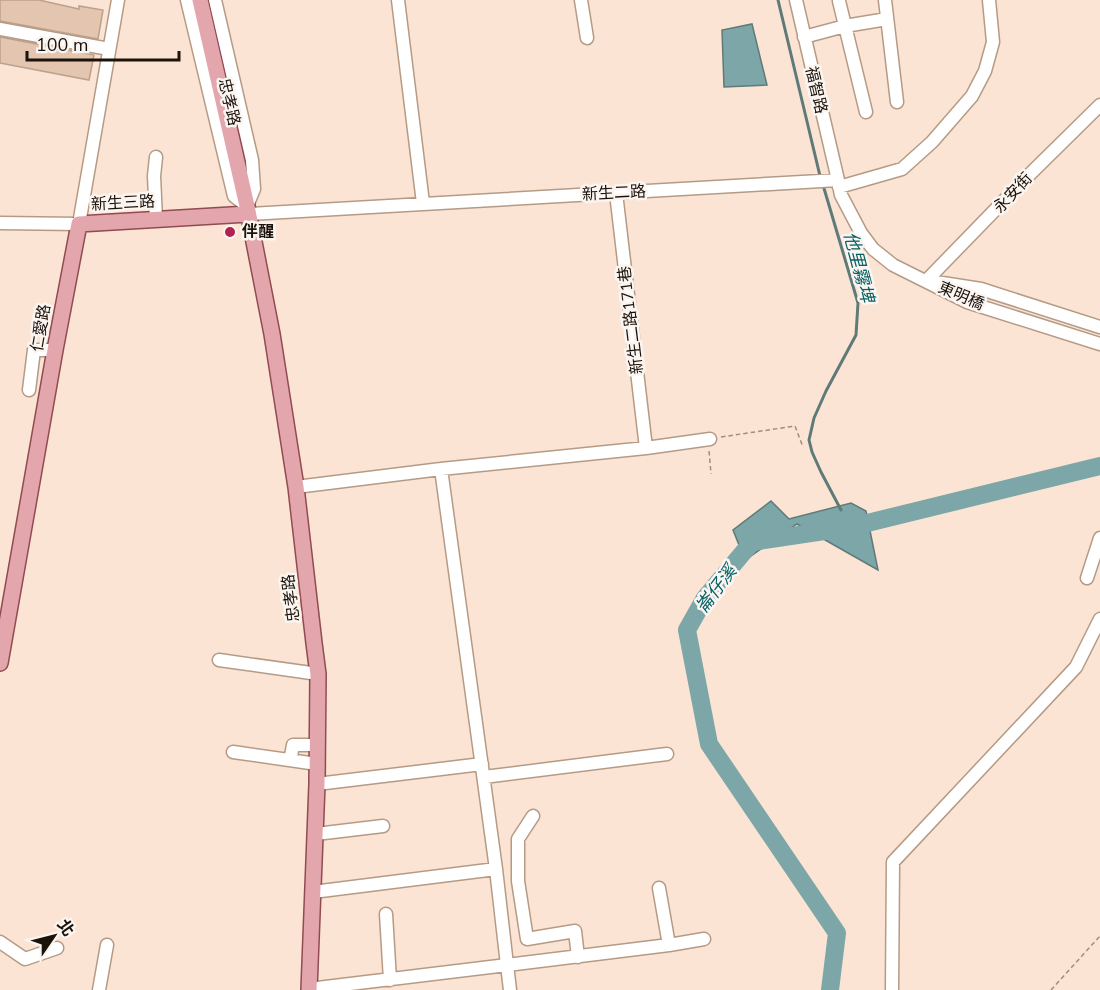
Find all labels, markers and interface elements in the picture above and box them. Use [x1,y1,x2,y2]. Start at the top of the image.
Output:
scale bar [27,24,178,62]
text: 100 m [36,33,88,57]
street label: 福智路 [800,64,832,116]
street label: 忠孝路 [213,76,245,128]
street label: 永安街 [989,168,1037,218]
street label: 新生二路 [581,180,647,206]
street label: 新生三路 [90,190,156,216]
place label: 伴醒 [241,221,274,243]
marker: 伴醒 [223,225,237,239]
water label: 他里霧埤 [838,229,880,307]
street label: 新生二路171巷 [613,265,649,375]
street label: 東明橋 [935,276,987,316]
street label: 仁愛路 [26,302,56,354]
water label: 崙仔溪 [690,558,744,618]
street label: 忠孝路 [277,573,305,623]
north arrow [24,906,84,966]
text: 北 [52,915,79,941]

